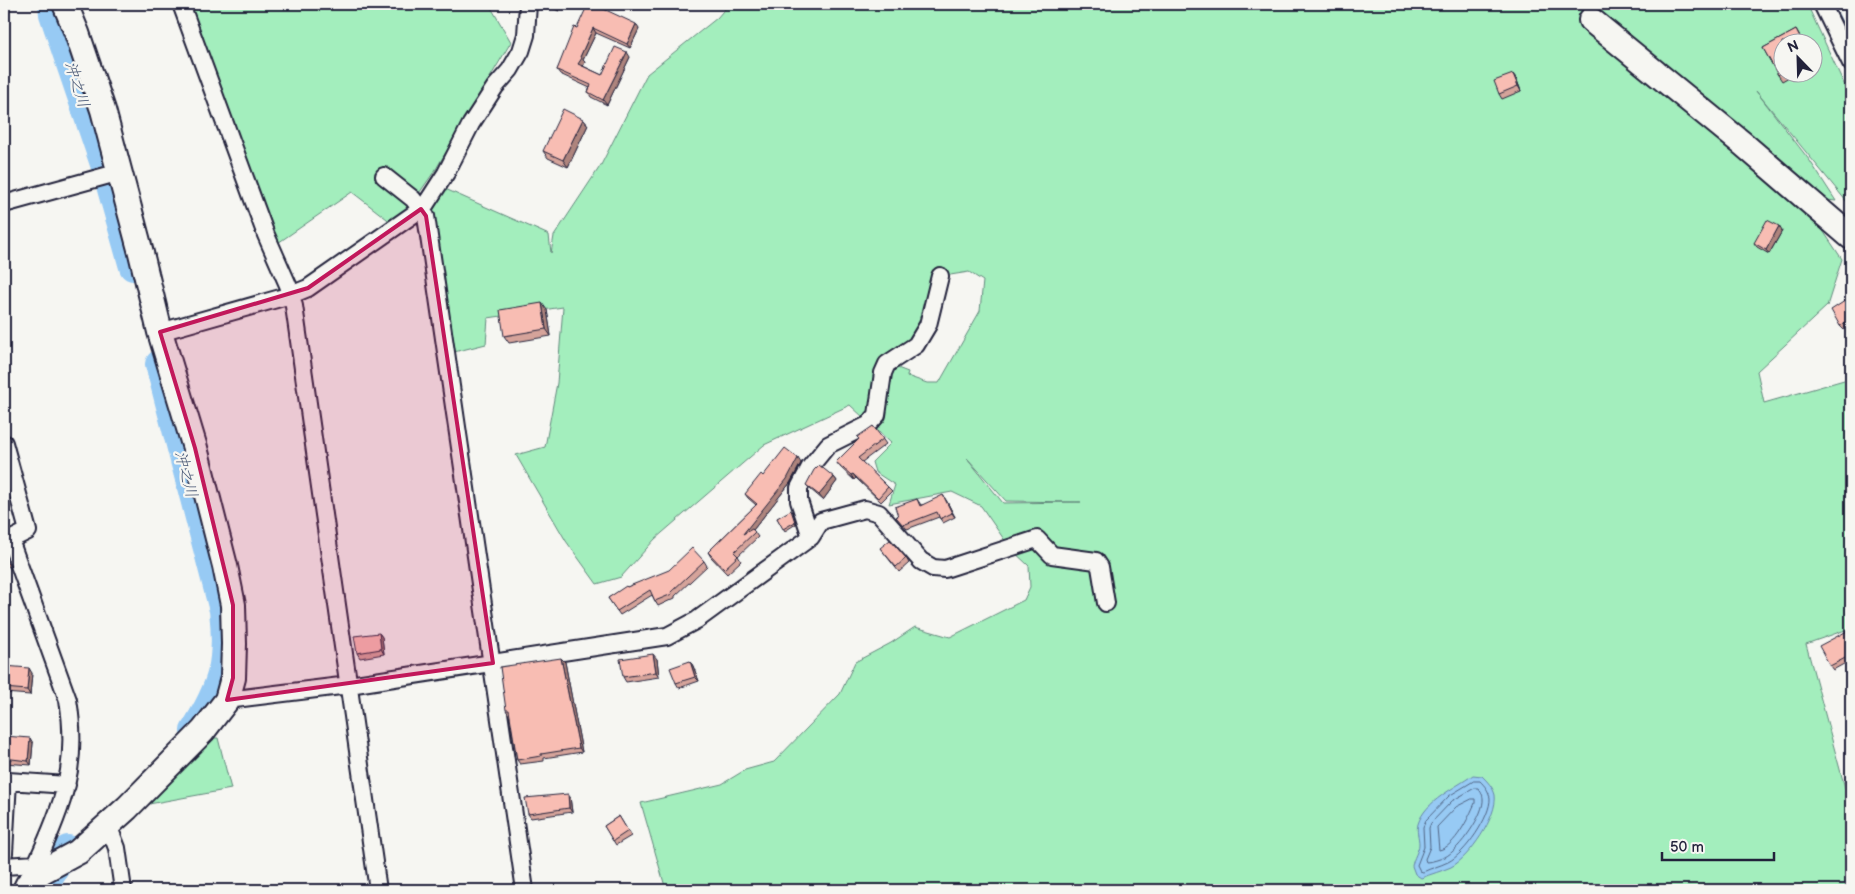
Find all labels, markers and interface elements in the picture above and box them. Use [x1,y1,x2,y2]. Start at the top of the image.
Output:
north arrow [1772,32,1822,82]
text: N [1785,37,1801,56]
water label: 沖之川 [60,59,93,110]
water label: 沖之川 [170,449,201,500]
scale bar [1662,829,1775,861]
text: 50 m [1670,838,1704,857]

